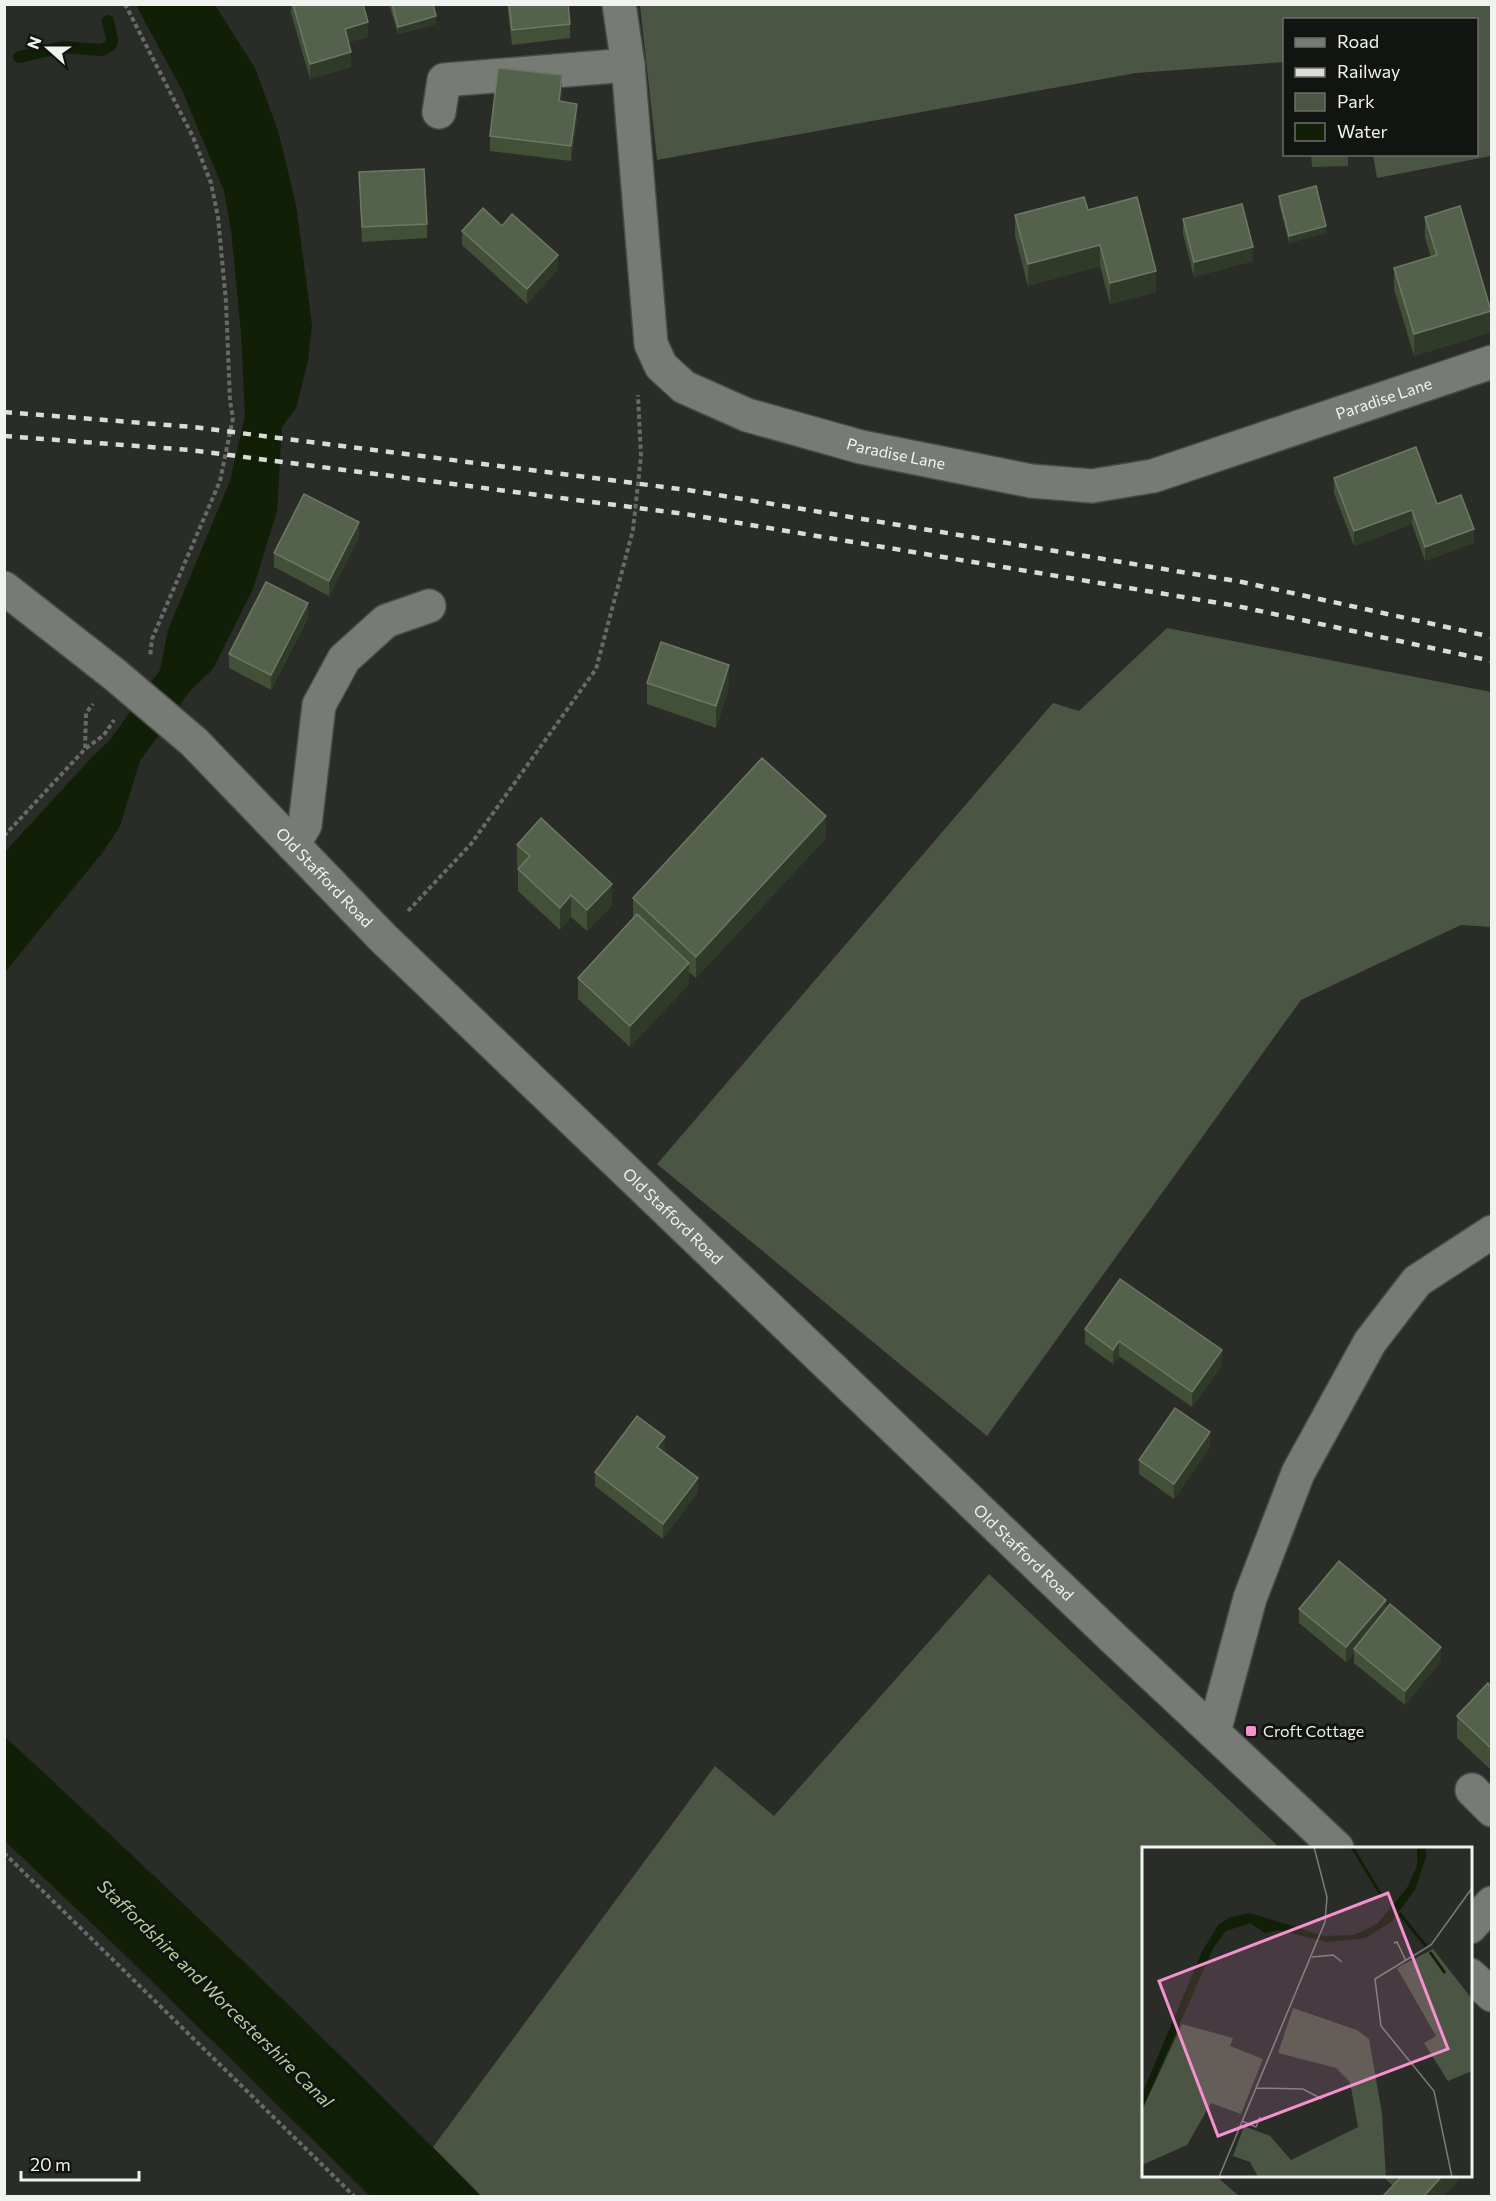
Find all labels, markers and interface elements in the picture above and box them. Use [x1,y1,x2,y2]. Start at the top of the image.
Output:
north arrow [18,18,78,78]
legend [1283,18,1478,156]
text: Road [1337,30,1379,52]
text: N [23,33,45,51]
text: Railway [1337,60,1400,82]
text: Park [1337,90,1375,112]
text: Water [1337,120,1388,142]
street label: Paradise Lane [1333,373,1434,423]
street label: Paradise Lane [845,433,947,473]
street label: Old Stafford Road [273,823,377,931]
street label: Old Stafford Road [619,1163,727,1268]
street label: Old Stafford Road [970,1500,1078,1604]
place label: Croft Cottage [1263,1721,1364,1740]
marker: Croft Cottage [1244,1724,1258,1738]
inset map [1142,1847,1472,2177]
water label: Staffordshire and Worcestershire Canal [93,1875,338,2112]
scale bar [21,2144,140,2182]
text: 20 m [30,2153,71,2175]

